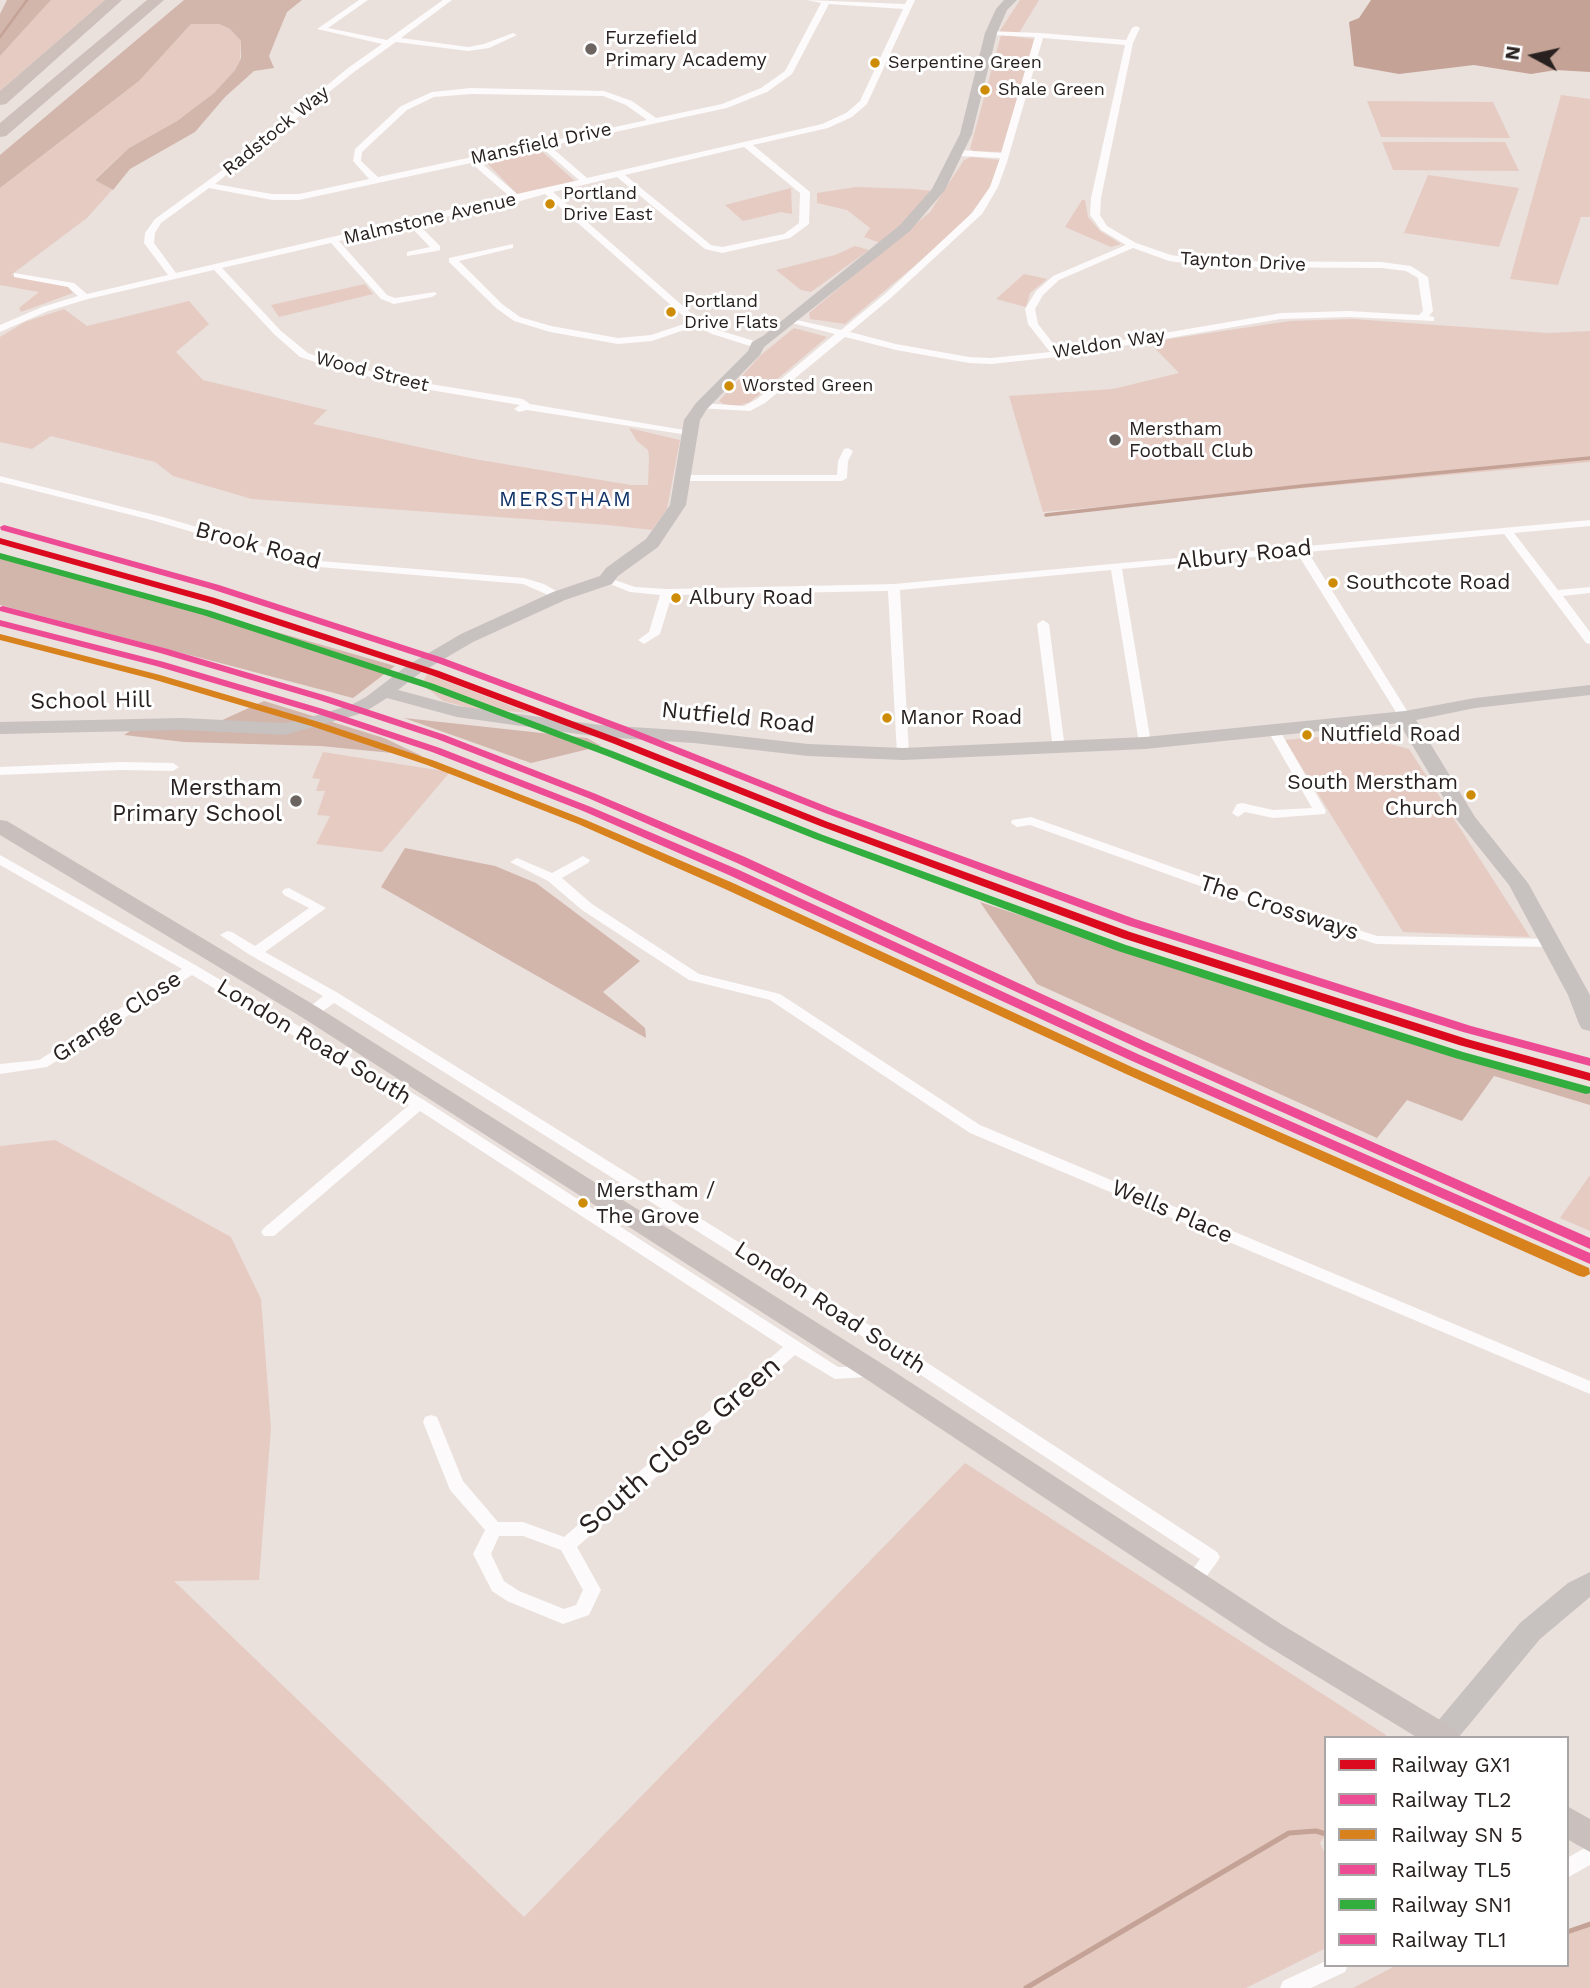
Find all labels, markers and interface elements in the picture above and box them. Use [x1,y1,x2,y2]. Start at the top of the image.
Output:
north arrow [1499,21,1569,91]
place label: Furzefield Primary Academy [605,27,767,71]
marker: Furzefield Primary Academy [583,41,599,57]
text: N [1500,44,1525,62]
place label: Serpentine Green [888,52,1042,74]
marker: Serpentine Green [868,56,882,70]
place label: Shale Green [998,79,1105,101]
street label: Radstock Way [218,81,334,181]
marker: Shale Green [978,83,992,97]
street label: Mansfield Drive [468,118,614,170]
place label: Portland Drive East [563,183,653,226]
street label: Malmstone Avenue [341,188,519,250]
marker: Portland Drive East [543,197,557,211]
street label: Taynton Drive [1179,247,1307,277]
place label: Portland Drive Flats [684,291,778,334]
marker: Portland Drive Flats [664,305,678,319]
street label: Weldon Way [1051,324,1167,364]
street label: Wood Street [313,347,431,397]
place label: Worsted Green [742,375,873,397]
marker: Worsted Green [722,379,736,393]
place label: Merstham Football Club [1129,418,1253,462]
marker: Merstham Football Club [1107,432,1123,448]
district label: MERSTHAM [500,487,632,513]
street label: Brook Road [192,516,324,576]
street label: Albury Road [1175,534,1313,576]
place label: Southcote Road [1346,570,1510,596]
marker: Southcote Road [1326,576,1340,590]
place label: Albury Road [689,585,813,611]
marker: Albury Road [669,591,683,605]
street label: School Hill [30,686,152,716]
street label: Nutfield Road [660,696,816,740]
place label: Manor Road [900,705,1022,731]
marker: Manor Road [880,711,894,725]
place label: Nutfield Road [1320,722,1461,748]
marker: Nutfield Road [1300,728,1314,742]
place label: South Merstham Church [1287,770,1458,820]
place label: Merstham Primary School [112,774,282,828]
marker: South Merstham Church [1464,788,1478,802]
marker: Merstham Primary School [288,793,304,809]
street label: The Crossways [1196,869,1362,947]
street label: Grange Close [47,965,187,1069]
street label: London Road South [212,973,416,1111]
street label: Wells Place [1107,1174,1237,1250]
place label: Merstham / The Grove [596,1178,715,1228]
marker: Merstham / The Grove [576,1196,590,1210]
street label: London Road South [729,1236,931,1380]
street label: South Close Green [572,1349,788,1543]
legend [1324,1736,1569,1967]
text: Railway GX1 [1391,1752,1511,1777]
text: Railway TL2 [1391,1787,1512,1812]
text: Railway SN 5 [1391,1822,1523,1847]
text: Railway TL5 [1391,1857,1511,1882]
text: Railway SN1 [1391,1892,1512,1917]
text: Railway TL1 [1391,1927,1506,1952]

